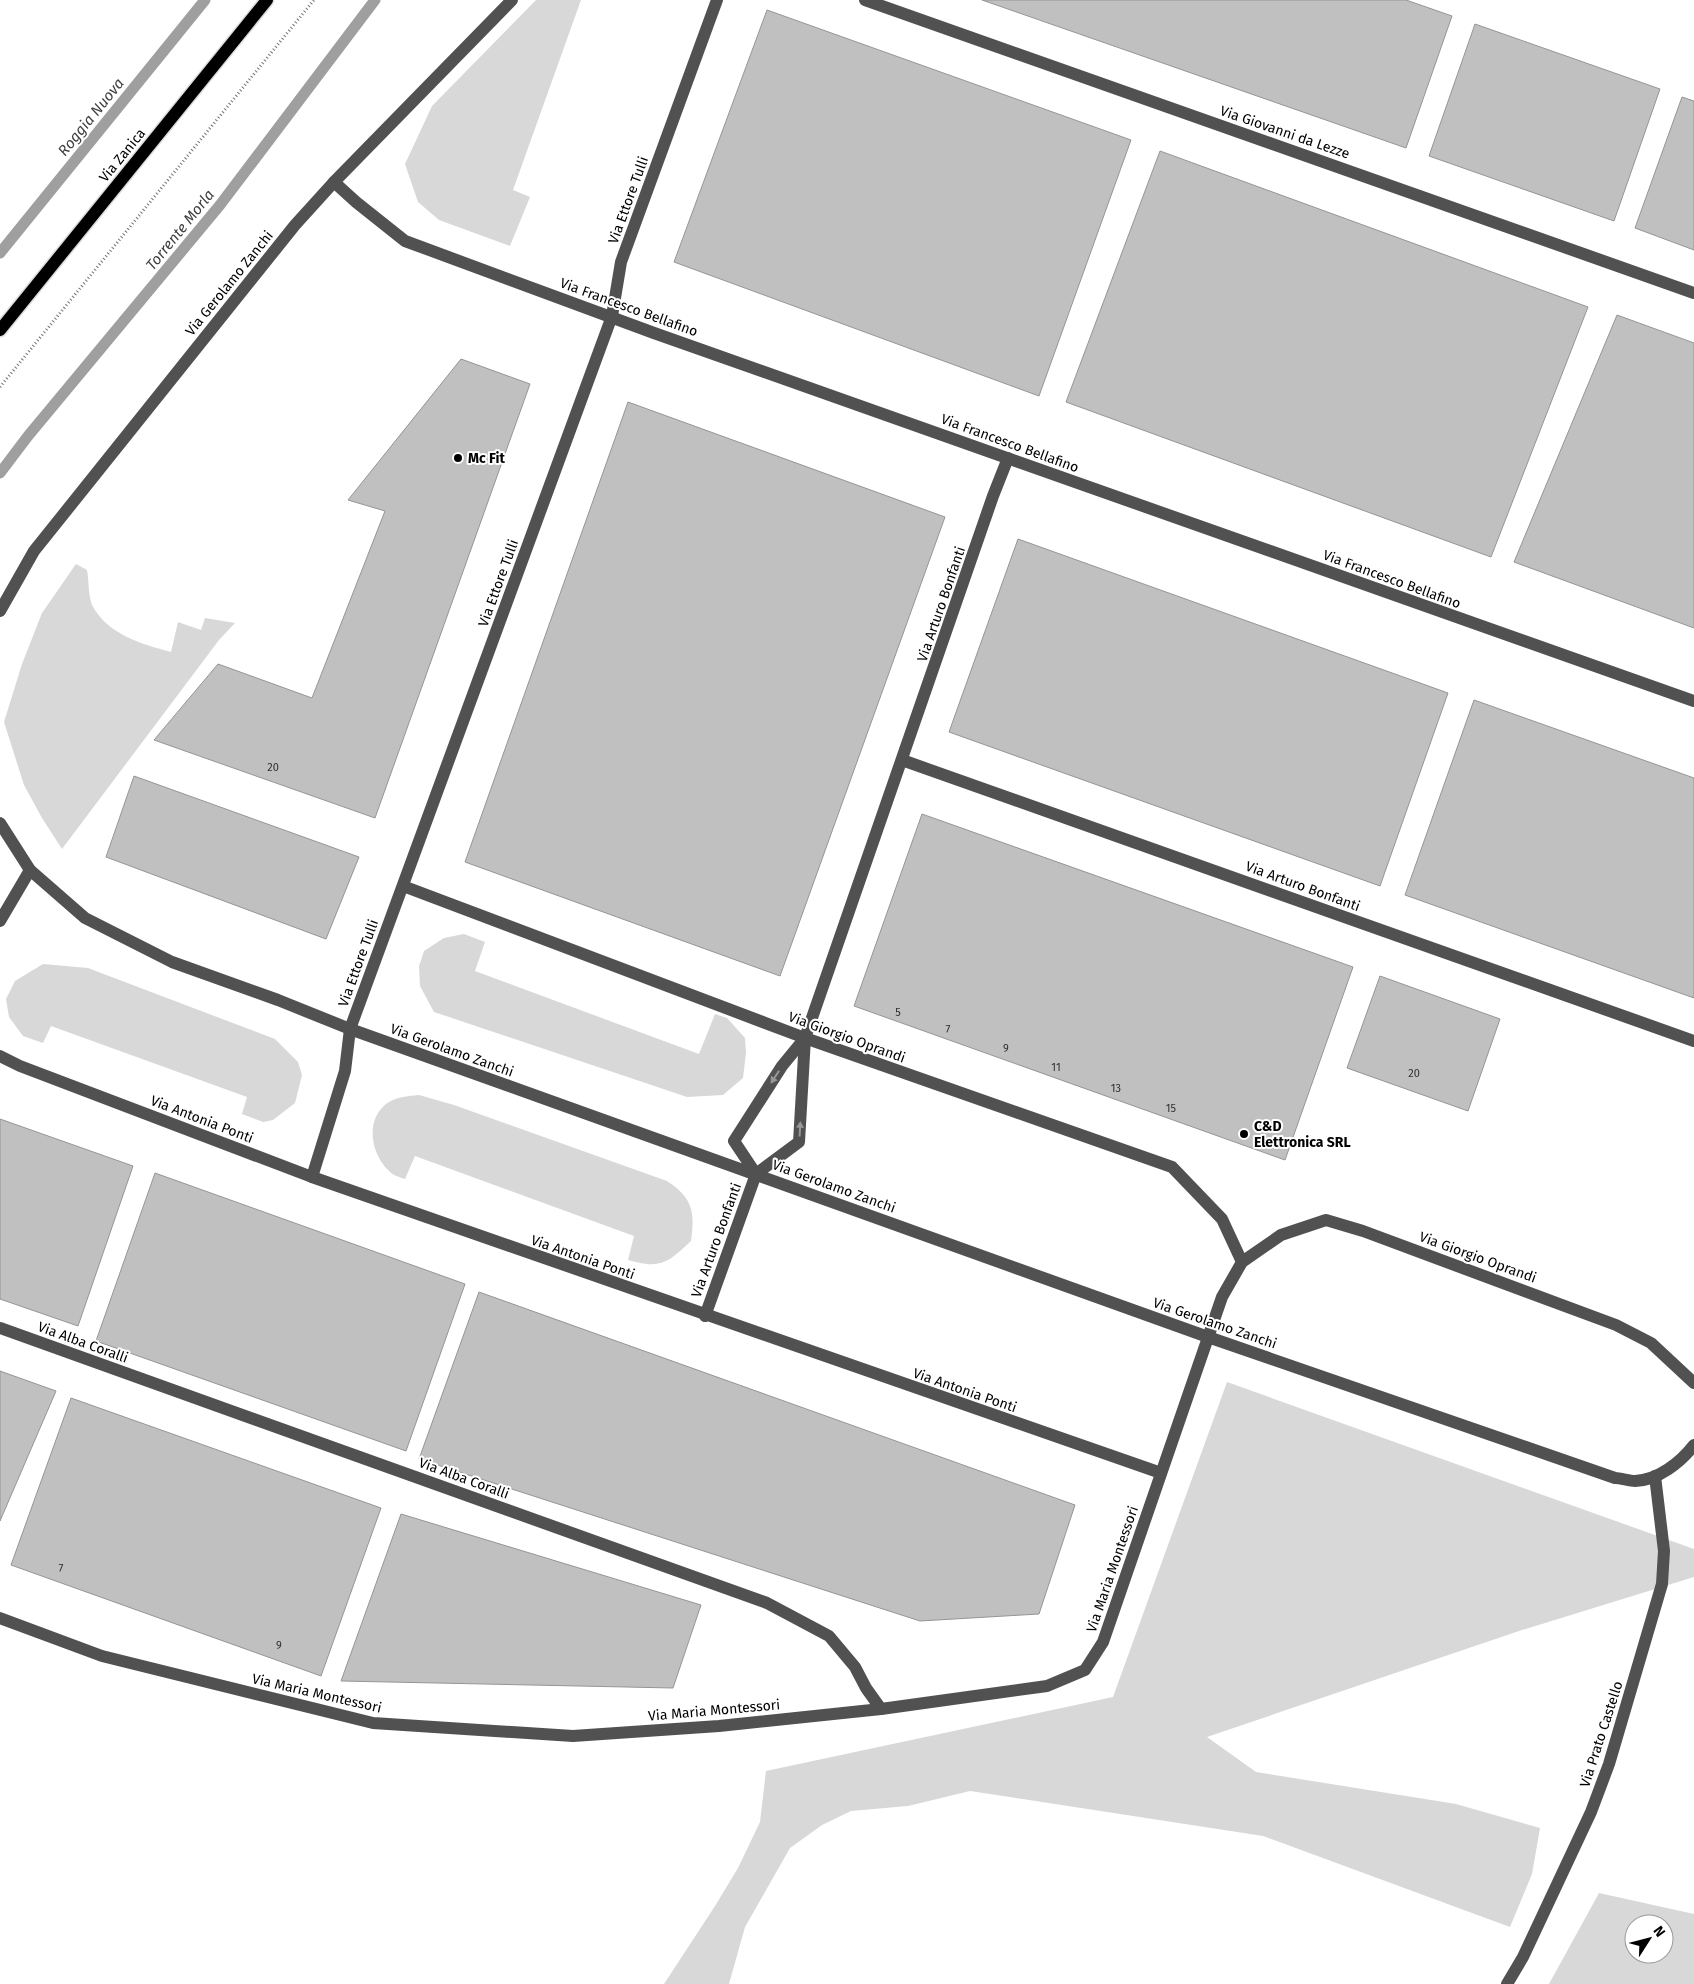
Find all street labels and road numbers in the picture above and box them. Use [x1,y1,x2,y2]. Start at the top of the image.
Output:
street label: Via Giovanni da Lezze [1218,102,1352,163]
street label: Via Zanica [96,125,149,186]
street label: Via Ettore Tulli [605,154,652,246]
street label: Via Gerolamo Zanchi [182,227,277,339]
street label: Via Francesco Bellafino [558,275,700,340]
street label: Via Francesco Bellafino [939,411,1081,476]
street label: Via Ettore Tulli [475,537,522,629]
street label: Via Arturo Bonfanti [914,544,969,664]
street label: Via Francesco Bellafino [1321,547,1463,612]
street label: Via Arturo Bonfanti [1243,858,1362,915]
street label: Via Ettore Tulli [335,917,382,1009]
street label: Via Giorgio Oprandi [786,1008,908,1067]
street label: Via Gerolamo Zanchi [388,1020,516,1081]
street label: Via Antonia Ponti [148,1092,256,1147]
street label: Via Gerolamo Zanchi [770,1156,898,1217]
street label: Via Arturo Bonfanti [688,1181,745,1300]
street label: Via Giorgio Oprandi [1417,1228,1539,1287]
street label: Via Antonia Ponti [529,1232,637,1283]
street label: Via Gerolamo Zanchi [1151,1294,1279,1353]
street label: Via Alba Coralli [35,1318,130,1367]
street label: Via Antonia Ponti [911,1365,1019,1416]
street label: Via Alba Coralli [416,1454,511,1503]
street label: Via Maria Montessori [1083,1504,1142,1635]
street label: Via Maria Montessori [250,1670,383,1717]
street label: Via Prato Castello [1576,1679,1627,1789]
street label: Via Maria Montessori [647,1696,781,1725]

